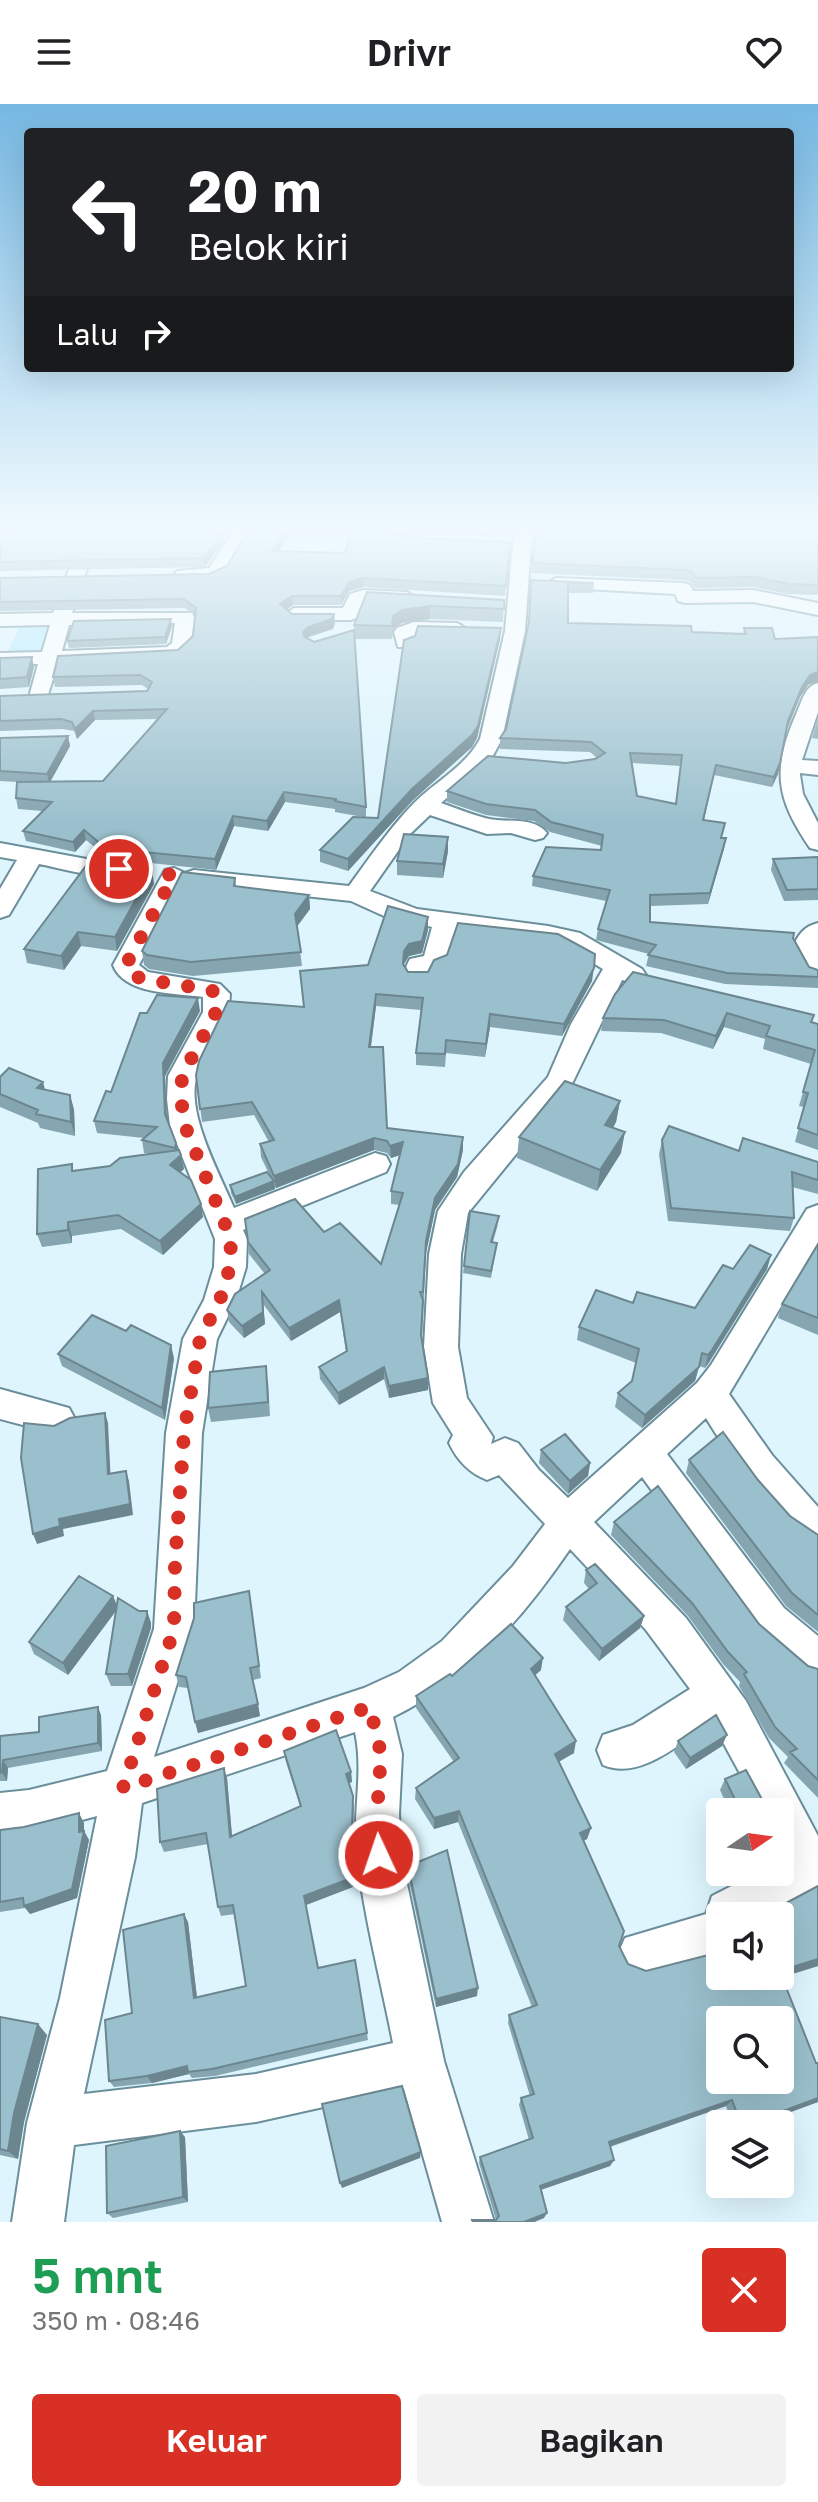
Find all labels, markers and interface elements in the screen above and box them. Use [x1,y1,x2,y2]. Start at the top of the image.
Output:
icon: menu [32,30,76,74]
icon: heart [742,30,786,74]
text: Drivr [367,31,451,74]
text: 20 m [188,157,322,224]
icon: left [56,160,160,264]
text: Belok kiri [188,225,349,268]
icon: right [134,312,178,356]
text: Lalu [56,316,118,352]
pin [85,835,153,903]
icon: arrive [97,847,141,891]
north arrow [706,1798,794,1886]
map controls [706,1798,794,2198]
position arrow [337,1813,421,1897]
button: sound [706,1902,794,1990]
button: search [706,2006,794,2094]
button: layers [706,2110,794,2198]
text: 5 mnt [32,2246,163,2304]
button: close [702,2248,786,2332]
text: 350 m · 08:46 [32,2305,200,2336]
button: Keluar [32,2394,401,2486]
button: Bagikan [417,2394,786,2486]

